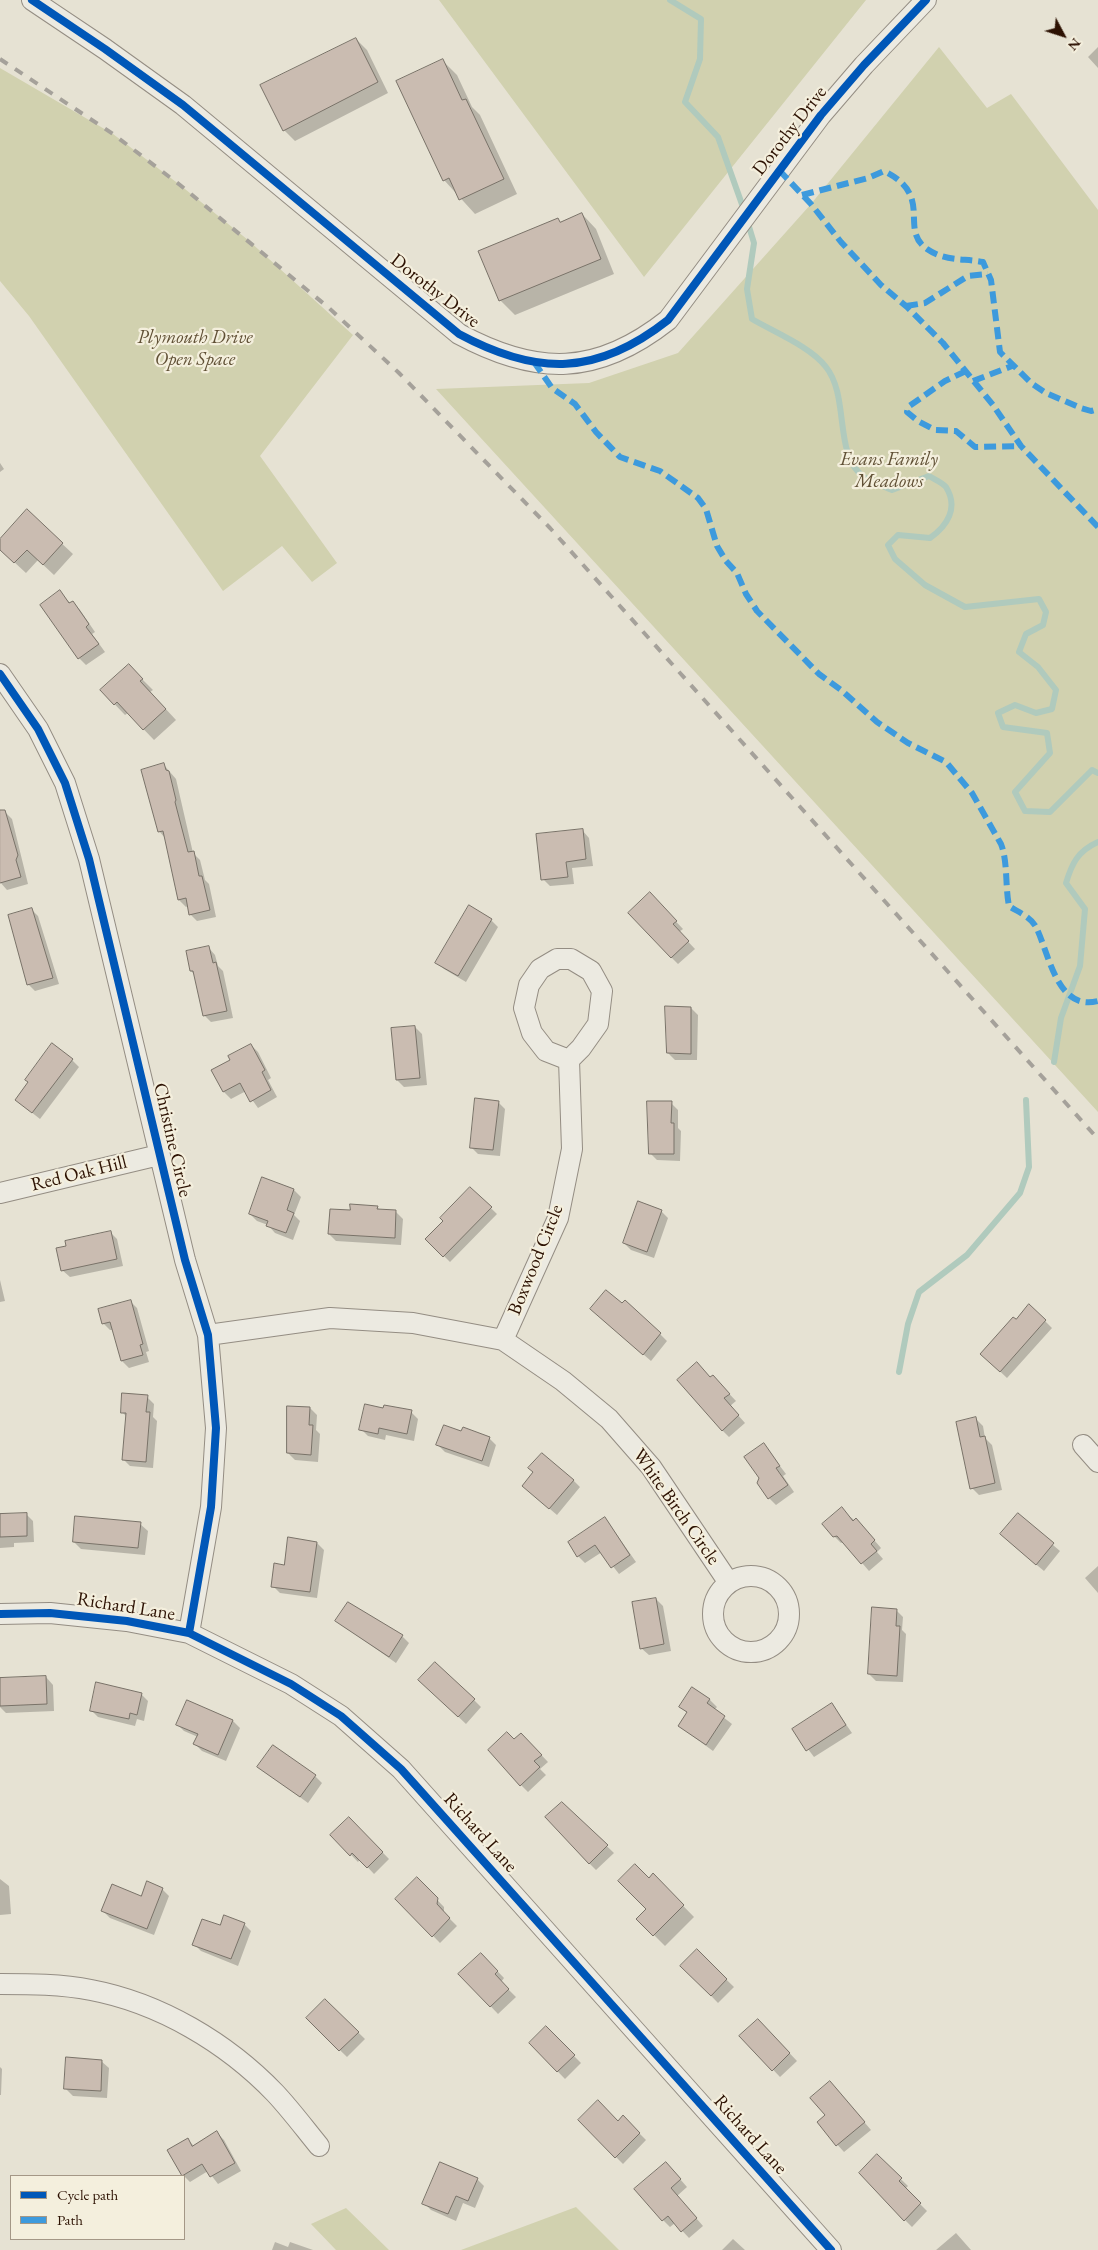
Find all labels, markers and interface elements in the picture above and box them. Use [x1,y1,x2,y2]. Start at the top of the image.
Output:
north arrow [1038,10,1088,60]
text: N [1064,35,1085,55]
street label: Dorothy Drive [748,82,832,180]
street label: Dorothy Drive [386,249,484,333]
park label: Plymouth Drive Open Space [137,327,253,371]
park label: Evans Family Meadows [840,449,938,493]
street label: Christine Circle [148,1081,196,1199]
street label: Red Oak Hill [29,1151,129,1197]
street label: Boxwood Circle [504,1201,568,1319]
street label: White Birch Circle [627,1444,725,1570]
street label: Richard Lane [75,1588,177,1626]
street label: Richard Lane [438,1789,522,1877]
street label: Richard Lane [708,2091,792,2179]
legend [10,2175,185,2240]
text: Cycle path [57,2185,118,2204]
text: Path [57,2210,83,2229]

